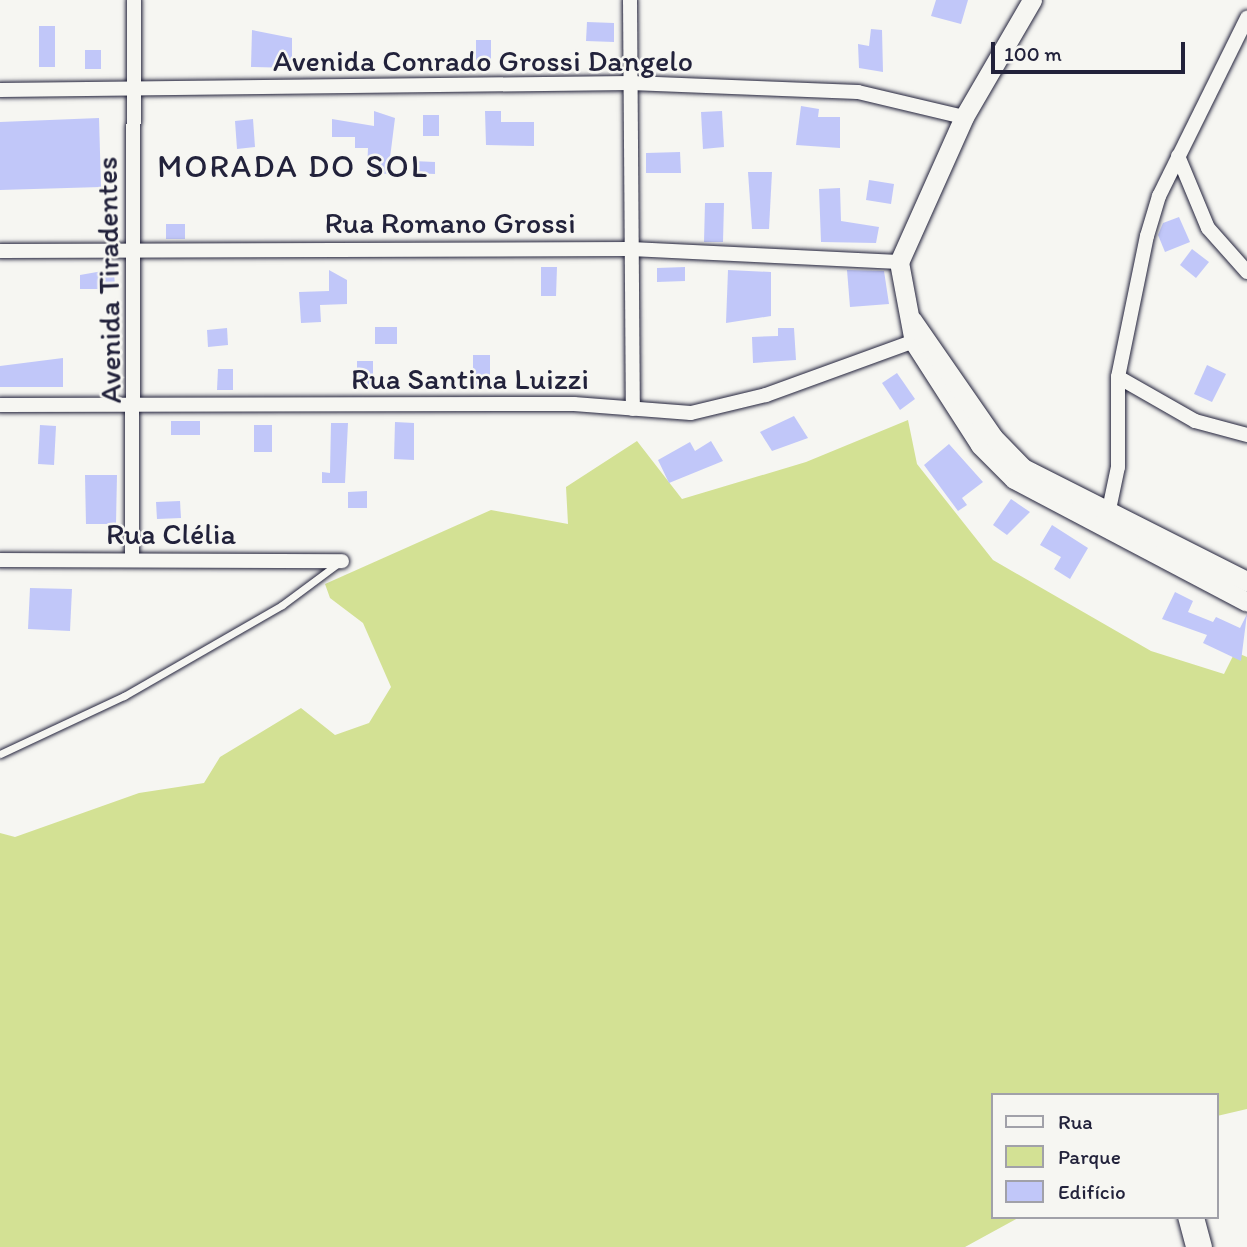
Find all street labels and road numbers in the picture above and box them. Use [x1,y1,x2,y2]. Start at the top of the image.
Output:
street label: Avenida Conrado Grossi Dangelo [273,43,693,79]
street label: Avenida Tiradentes [89,156,129,404]
street label: Rua Romano Grossi [325,205,575,241]
street label: Rua Santina Luizzi [351,361,589,397]
street label: Rua Clélia [106,516,236,552]

